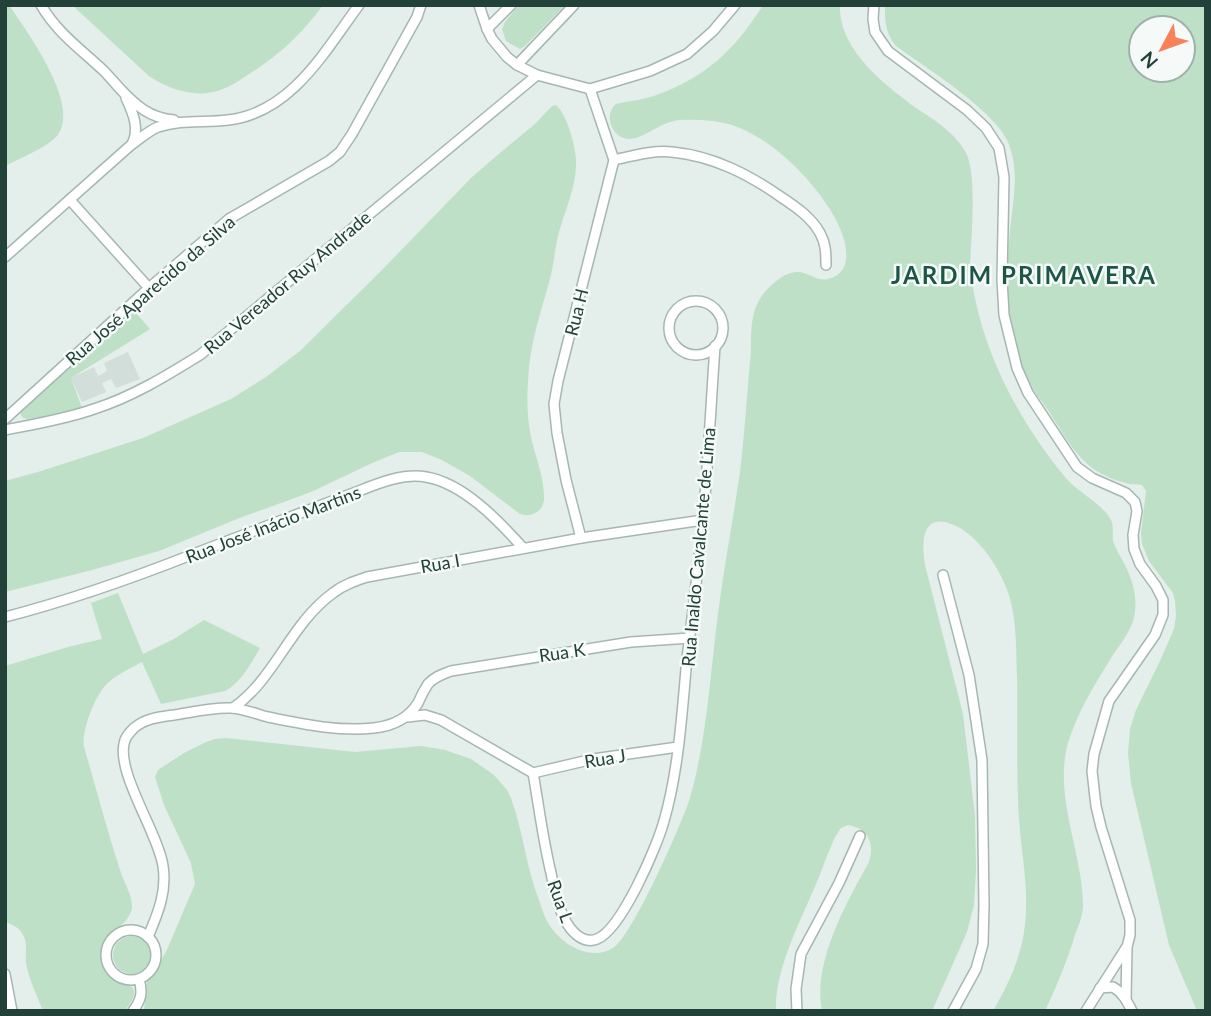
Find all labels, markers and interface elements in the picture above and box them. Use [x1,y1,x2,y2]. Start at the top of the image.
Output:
north arrow [1127,14,1197,84]
text: N [1135,47,1162,74]
street label: Rua Vereador Ruy Andrade [199,206,375,358]
street label: Rua José Aparecido da Silva [61,210,239,370]
district label: JARDIM PRIMAVERA [891,260,1157,289]
street label: Rua H [559,286,593,338]
street label: Rua Inaldo Cavalcante de Lima [677,426,719,668]
street label: Rua José Inácio Martins [182,480,364,568]
street label: Rua I [419,549,461,577]
street label: Rua K [537,638,587,666]
street label: Rua J [583,744,627,772]
street label: Rua L [543,877,579,925]

